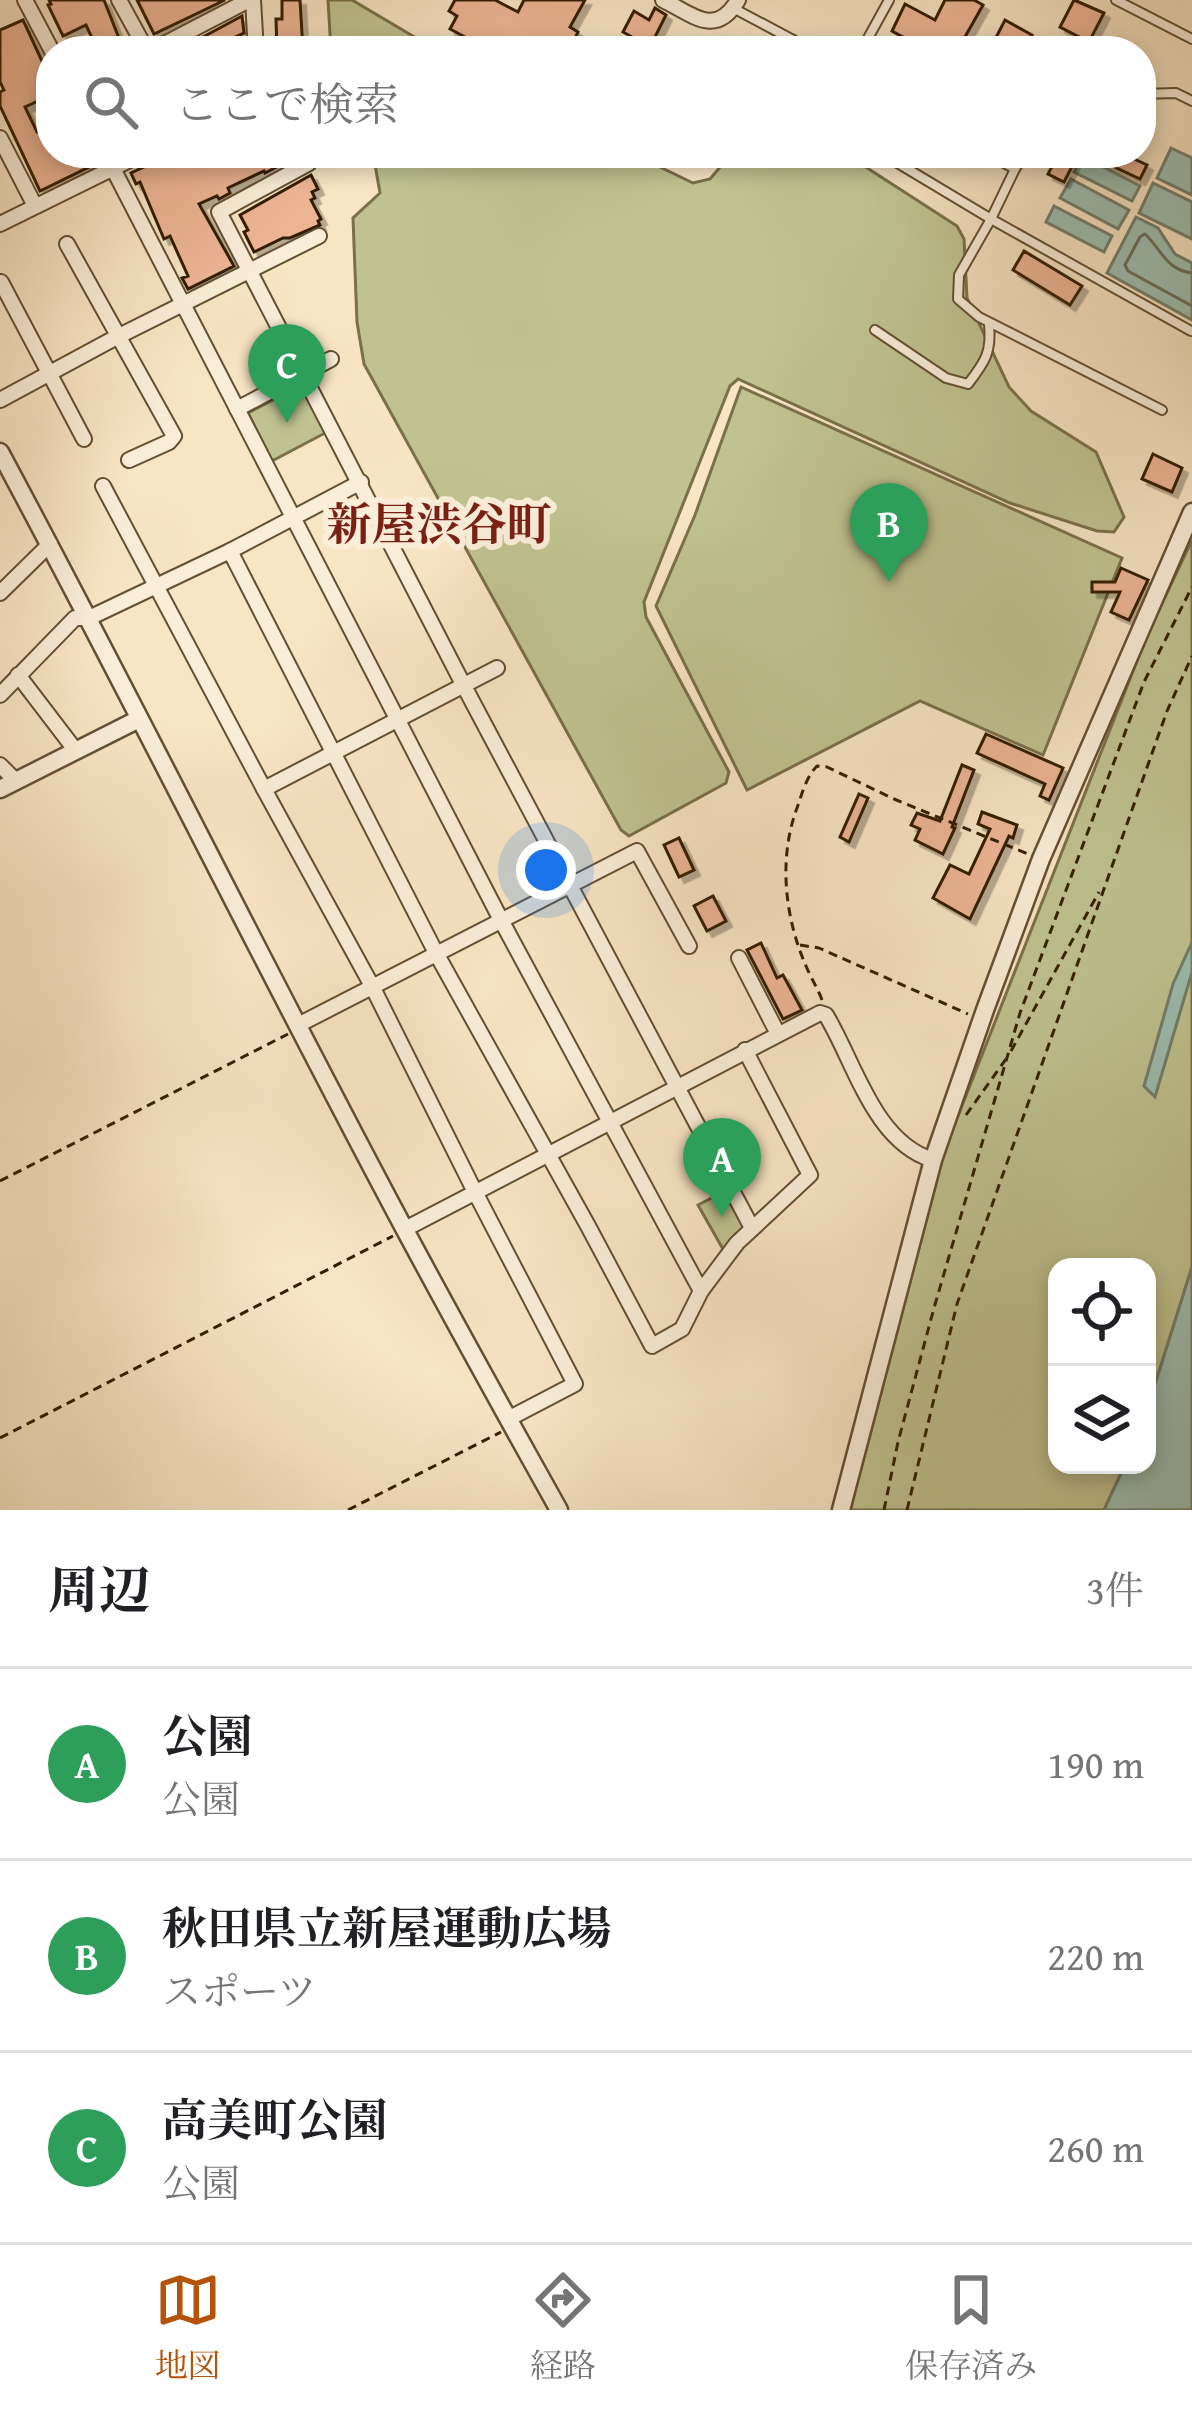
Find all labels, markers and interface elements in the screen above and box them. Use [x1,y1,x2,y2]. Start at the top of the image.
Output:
search box [36,36,1156,168]
icon: search [78,69,144,135]
text: ここで検索 [174,71,399,136]
pin: C [248,324,326,423]
pin: B [850,483,928,582]
district label: 新屋渋谷町 [326,491,552,556]
your location [516,840,576,900]
pin: A [683,1118,761,1217]
map controls [1048,1258,1156,1474]
button: locate [1048,1258,1156,1366]
button: layers [1048,1366,1156,1474]
text: 周辺 [48,1552,150,1627]
text: 3件 [1086,1561,1144,1618]
text: 公園 [162,1703,252,1768]
text: A [75,1735,99,1792]
text: 190 m [1047,1735,1144,1792]
text: 公園 [162,1770,240,1827]
text: 秋田県立新屋運動広場 [162,1895,612,1960]
text: B [75,1927,99,1984]
text: 220 m [1047,1927,1144,1984]
text: スポーツ [162,1962,316,2019]
text: 高美町公園 [162,2087,387,2152]
text: C [76,2119,98,2176]
text: 260 m [1047,2119,1144,2176]
text: 公園 [162,2154,240,2211]
tab: 地図 [155,2267,221,2389]
tab: 経路 [530,2267,596,2389]
tab: 保存済み [905,2267,1037,2389]

